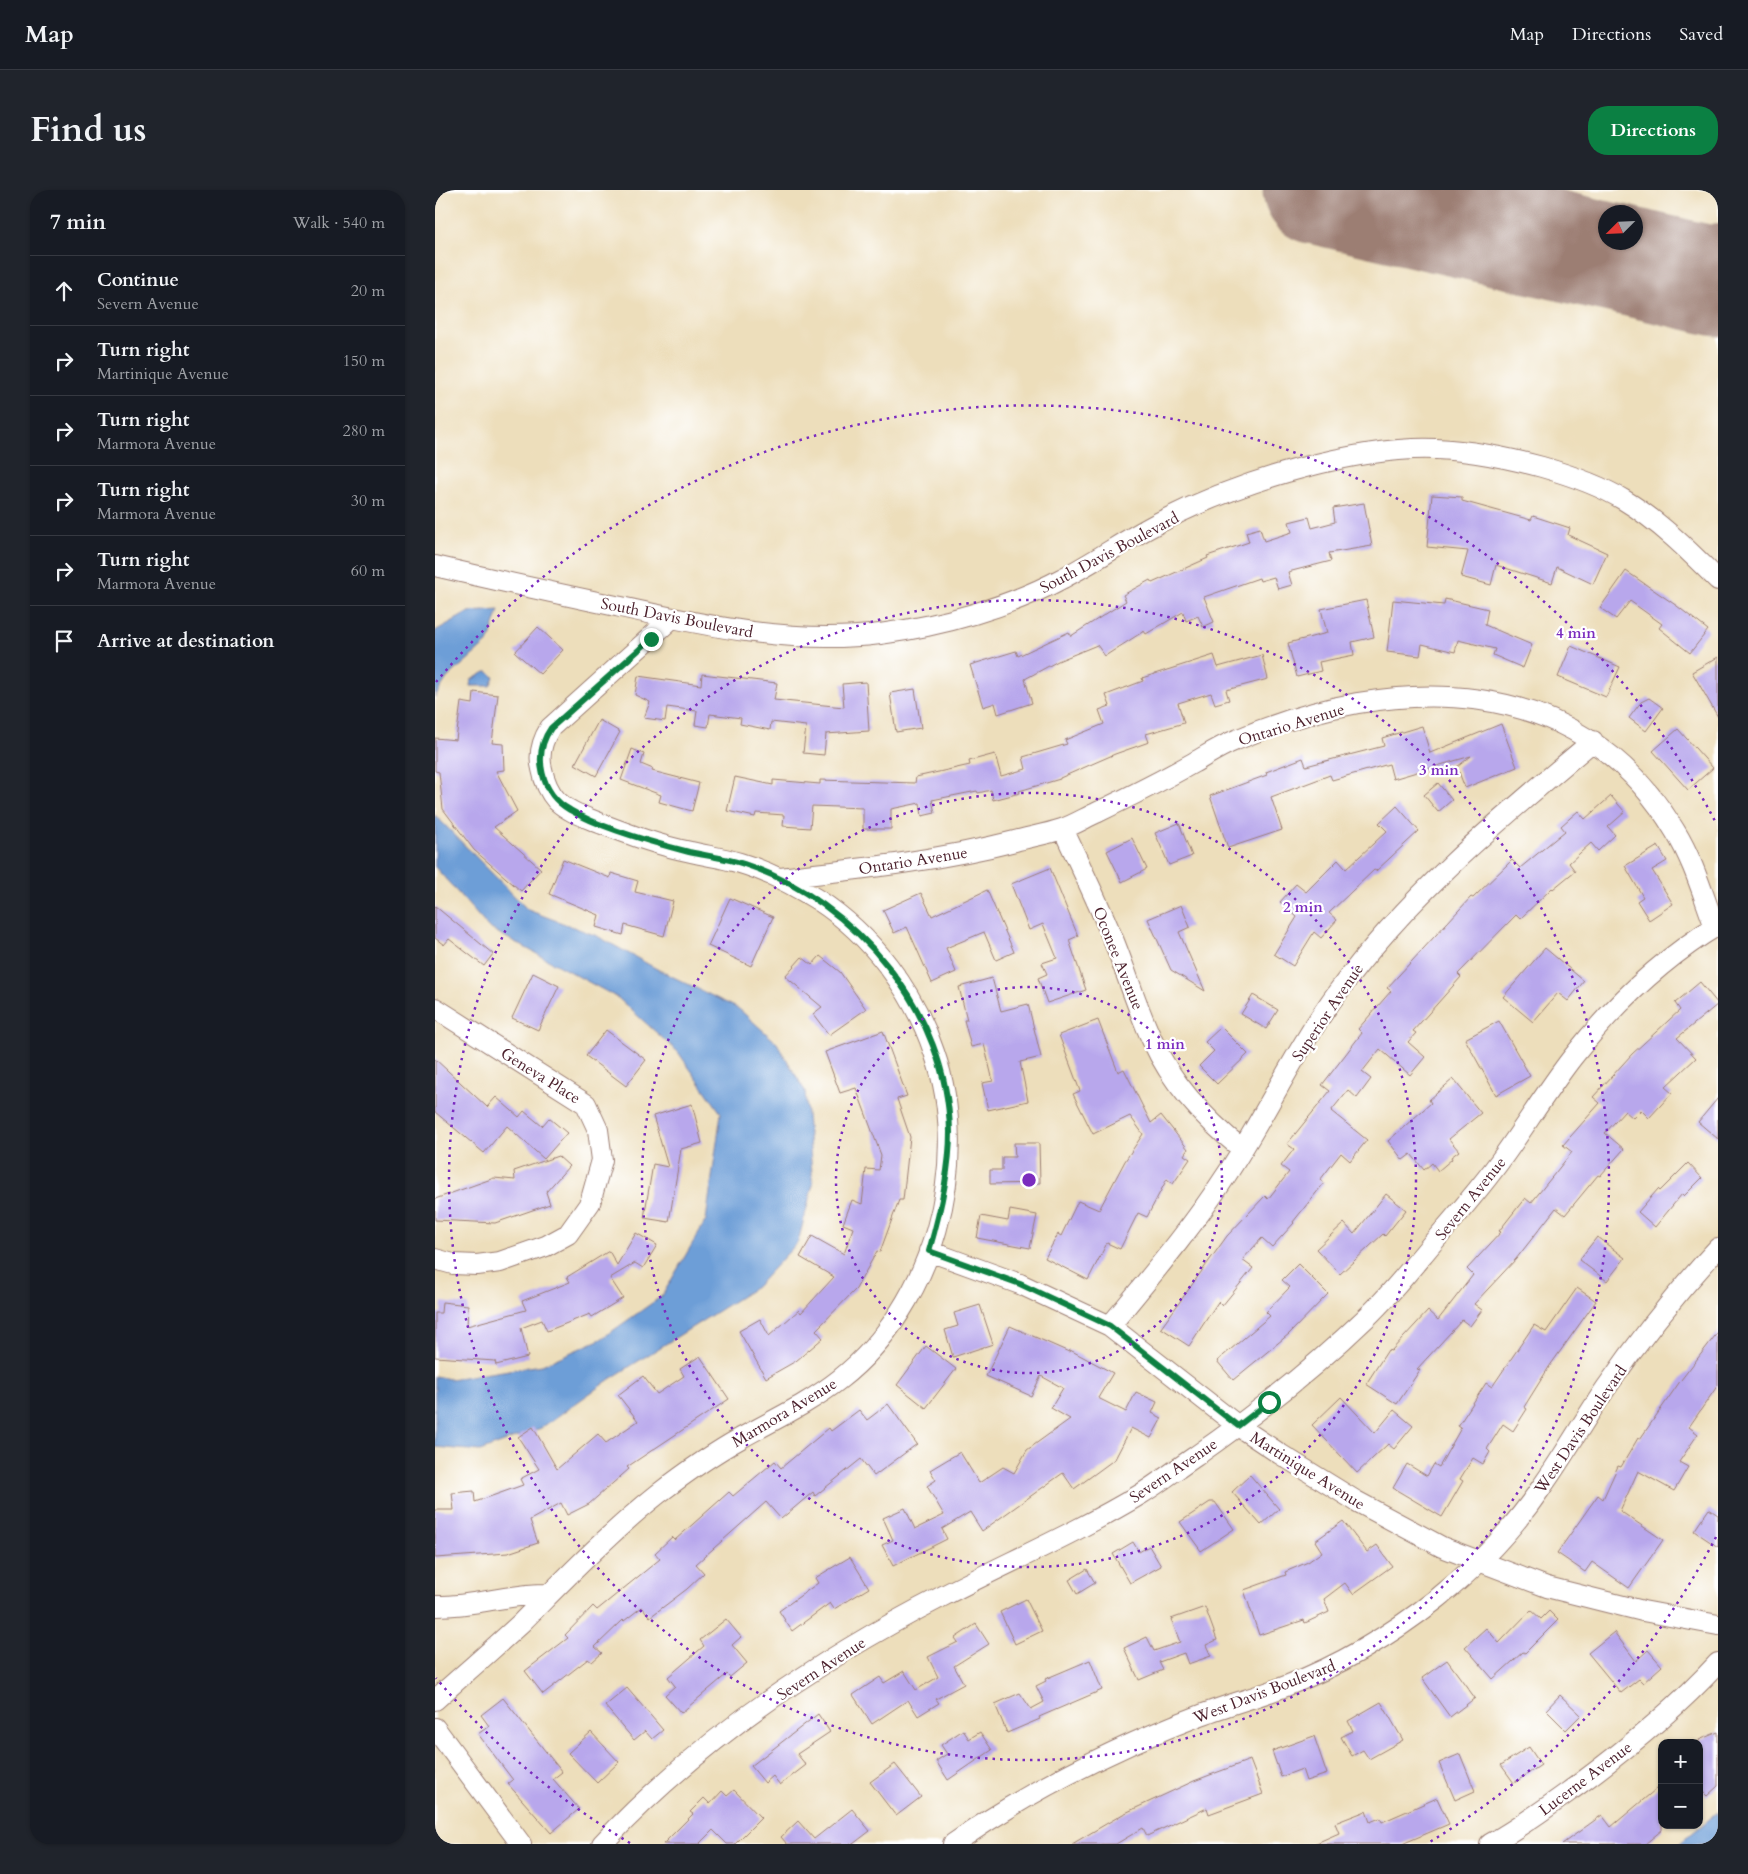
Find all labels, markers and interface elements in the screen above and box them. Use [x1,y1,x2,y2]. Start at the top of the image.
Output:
text: Map [25,18,74,51]
text: Map [1510,22,1544,47]
text: Directions [1572,22,1651,47]
text: Saved [1679,22,1723,47]
text: Find us [30,106,146,154]
button: Directions [1588,106,1718,155]
north arrow [1598,205,1643,250]
text: 7 min [50,208,106,237]
text: Walk · 540 m [293,212,385,234]
text: Continue [97,267,179,293]
icon: ahead [50,277,78,305]
text: 20 m [351,280,385,302]
text: Severn Avenue [97,293,199,315]
text: Turn right [97,337,189,363]
icon: right [50,347,78,375]
text: 150 m [343,350,385,372]
text: Martinique Avenue [97,363,229,385]
text: Turn right [97,407,189,433]
icon: right [50,417,78,445]
text: 280 m [343,420,385,442]
text: Marmora Avenue [97,433,216,455]
text: Turn right [97,477,189,503]
icon: right [50,487,78,515]
text: 30 m [351,490,385,512]
text: Marmora Avenue [97,503,216,525]
street label: South Davis Boulevard [1036,507,1183,599]
text: Turn right [97,547,189,573]
icon: right [50,557,78,585]
text: 60 m [351,560,385,582]
text: Marmora Avenue [97,573,216,595]
street label: South Davis Boulevard [599,592,755,644]
text: 4 min [1556,623,1596,643]
icon: arrive [50,627,78,655]
text: Arrive at destination [97,628,274,654]
route end [640,628,663,651]
street label: Ontario Avenue [1235,698,1347,752]
text: 3 min [1419,760,1459,780]
street label: Ontario Avenue [857,842,969,880]
text: 2 min [1283,897,1323,917]
street label: Oconee Avenue [1087,903,1149,1013]
street label: Superior Avenue [1287,959,1369,1066]
text: 1 min [1145,1034,1185,1054]
street label: Geneva Place [496,1043,585,1109]
street label: Severn Avenue [1430,1152,1511,1245]
centre of rings [1020,1171,1038,1189]
street label: West Davis Boulevard [1529,1360,1632,1499]
street label: Marmora Avenue [728,1373,841,1453]
route start [1258,1391,1281,1414]
street label: Martinique Avenue [1246,1427,1369,1515]
street label: Severn Avenue [1125,1433,1222,1508]
street label: Severn Avenue [773,1632,870,1706]
street label: West Davis Boulevard [1189,1654,1339,1730]
street label: Lucerne Avenue [1534,1736,1637,1821]
map controls [1658,1739,1703,1829]
button: + [1658,1739,1703,1784]
button: − [1658,1784,1703,1829]

